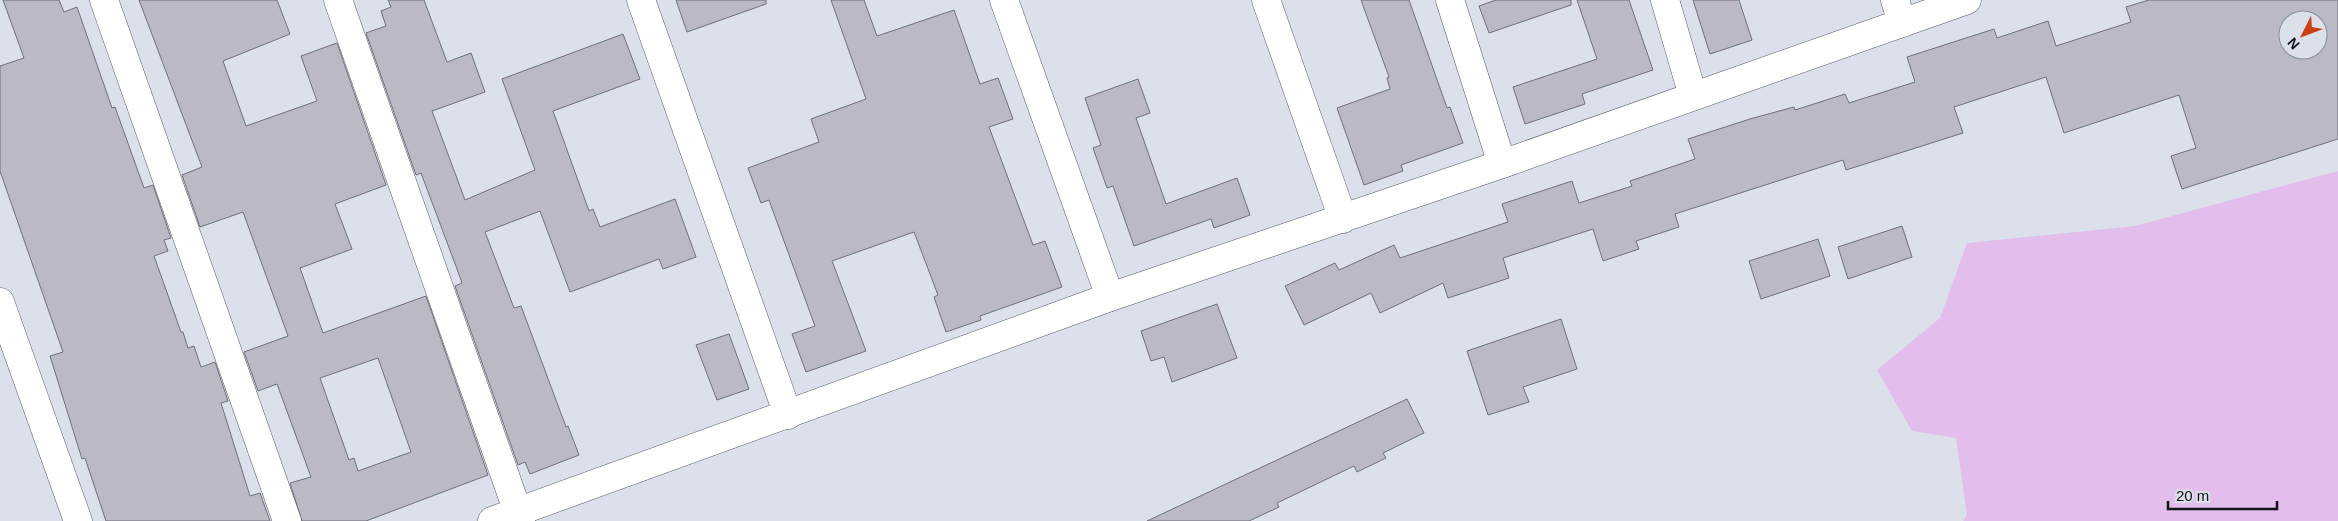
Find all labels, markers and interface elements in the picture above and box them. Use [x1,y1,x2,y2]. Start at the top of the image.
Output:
north arrow [2278,10,2328,60]
text: N [2284,35,2303,53]
scale bar [2168,478,2277,510]
text: 20 m [2176,487,2209,504]

